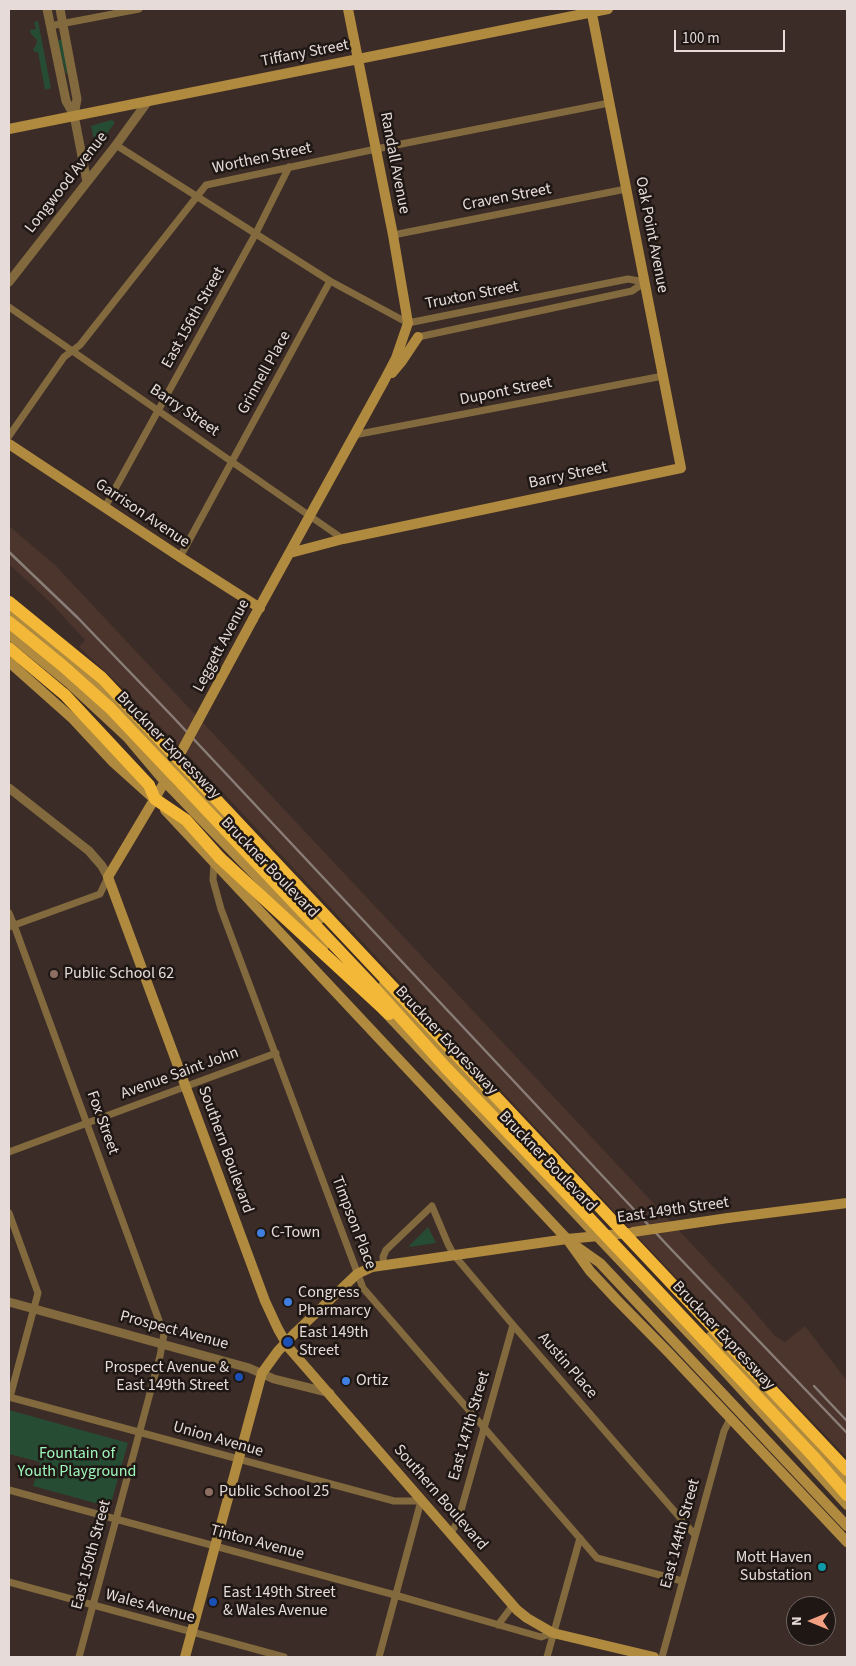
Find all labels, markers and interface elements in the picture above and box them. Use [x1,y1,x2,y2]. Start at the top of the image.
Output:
scale bar [676,20,787,52]
text: 100 m [682,28,720,49]
street label: Tiffany Street [259,36,351,72]
street label: Randall Avenue [375,110,413,216]
street label: Longwood Avenue [22,129,112,237]
street label: Worthen Street [211,139,313,179]
street label: Oak Point Avenue [630,175,672,295]
street label: Craven Street [461,180,553,216]
street label: East 156th Street [158,264,230,372]
street label: Truxton Street [424,278,520,314]
street label: Grinnell Place [234,328,296,418]
street label: Dupont Street [458,374,554,410]
street label: Barry Street [146,381,222,441]
street label: Barry Street [527,458,609,494]
street label: Garrison Avenue [91,475,193,553]
street label: Leggett Avenue [190,596,254,696]
street label: Bruckner Expressway [112,688,224,804]
street label: Bruckner Boulevard [216,814,322,922]
place label: Public School 62 [64,964,174,984]
marker: Public School 62 [48,968,60,980]
street label: Bruckner Expressway [391,983,501,1099]
street label: Avenue Saint John [118,1044,242,1104]
street label: Southern Boulevard [193,1084,257,1216]
street label: Fox Street [82,1088,122,1158]
street label: Bruckner Boulevard [494,1108,600,1216]
street label: Timpson Place [326,1174,380,1272]
street label: East 149th Street [616,1194,730,1228]
place label: C-Town [271,1223,320,1243]
marker: C-Town [255,1227,267,1239]
street label: Bruckner Expressway [668,1278,778,1394]
place label: Congress Pharmarcy [298,1283,371,1321]
marker: Congress Pharmarcy [282,1296,294,1308]
street label: Prospect Avenue [118,1307,230,1355]
place label: East 149th Street [299,1323,368,1361]
street label: Austin Place [533,1329,601,1403]
marker: East 149th Street [281,1335,295,1349]
place label: Prospect Avenue & East 149th Street [104,1358,229,1396]
street label: East 147th Street [445,1369,495,1483]
marker: Prospect Avenue & East 149th Street [233,1371,245,1383]
place label: Ortiz [356,1371,388,1391]
marker: Ortiz [340,1375,352,1387]
street label: Union Avenue [171,1418,265,1462]
street label: Southern Boulevard [389,1441,491,1555]
park label: Fountain of Youth Playground [18,1444,136,1482]
street label: East 144th Street [657,1477,705,1591]
place label: Public School 25 [219,1482,329,1502]
marker: Public School 25 [203,1486,215,1498]
street label: East 150th Street [68,1498,116,1612]
street label: Tinton Avenue [208,1521,306,1565]
place label: Mott Haven Substation [736,1548,812,1586]
marker: Mott Haven Substation [816,1561,828,1573]
place label: East 149th Street & Wales Avenue [223,1583,336,1621]
street label: Wales Avenue [103,1586,197,1628]
marker: East 149th Street & Wales Avenue [207,1596,219,1608]
north arrow [786,1596,836,1646]
text: N [787,1616,807,1626]

